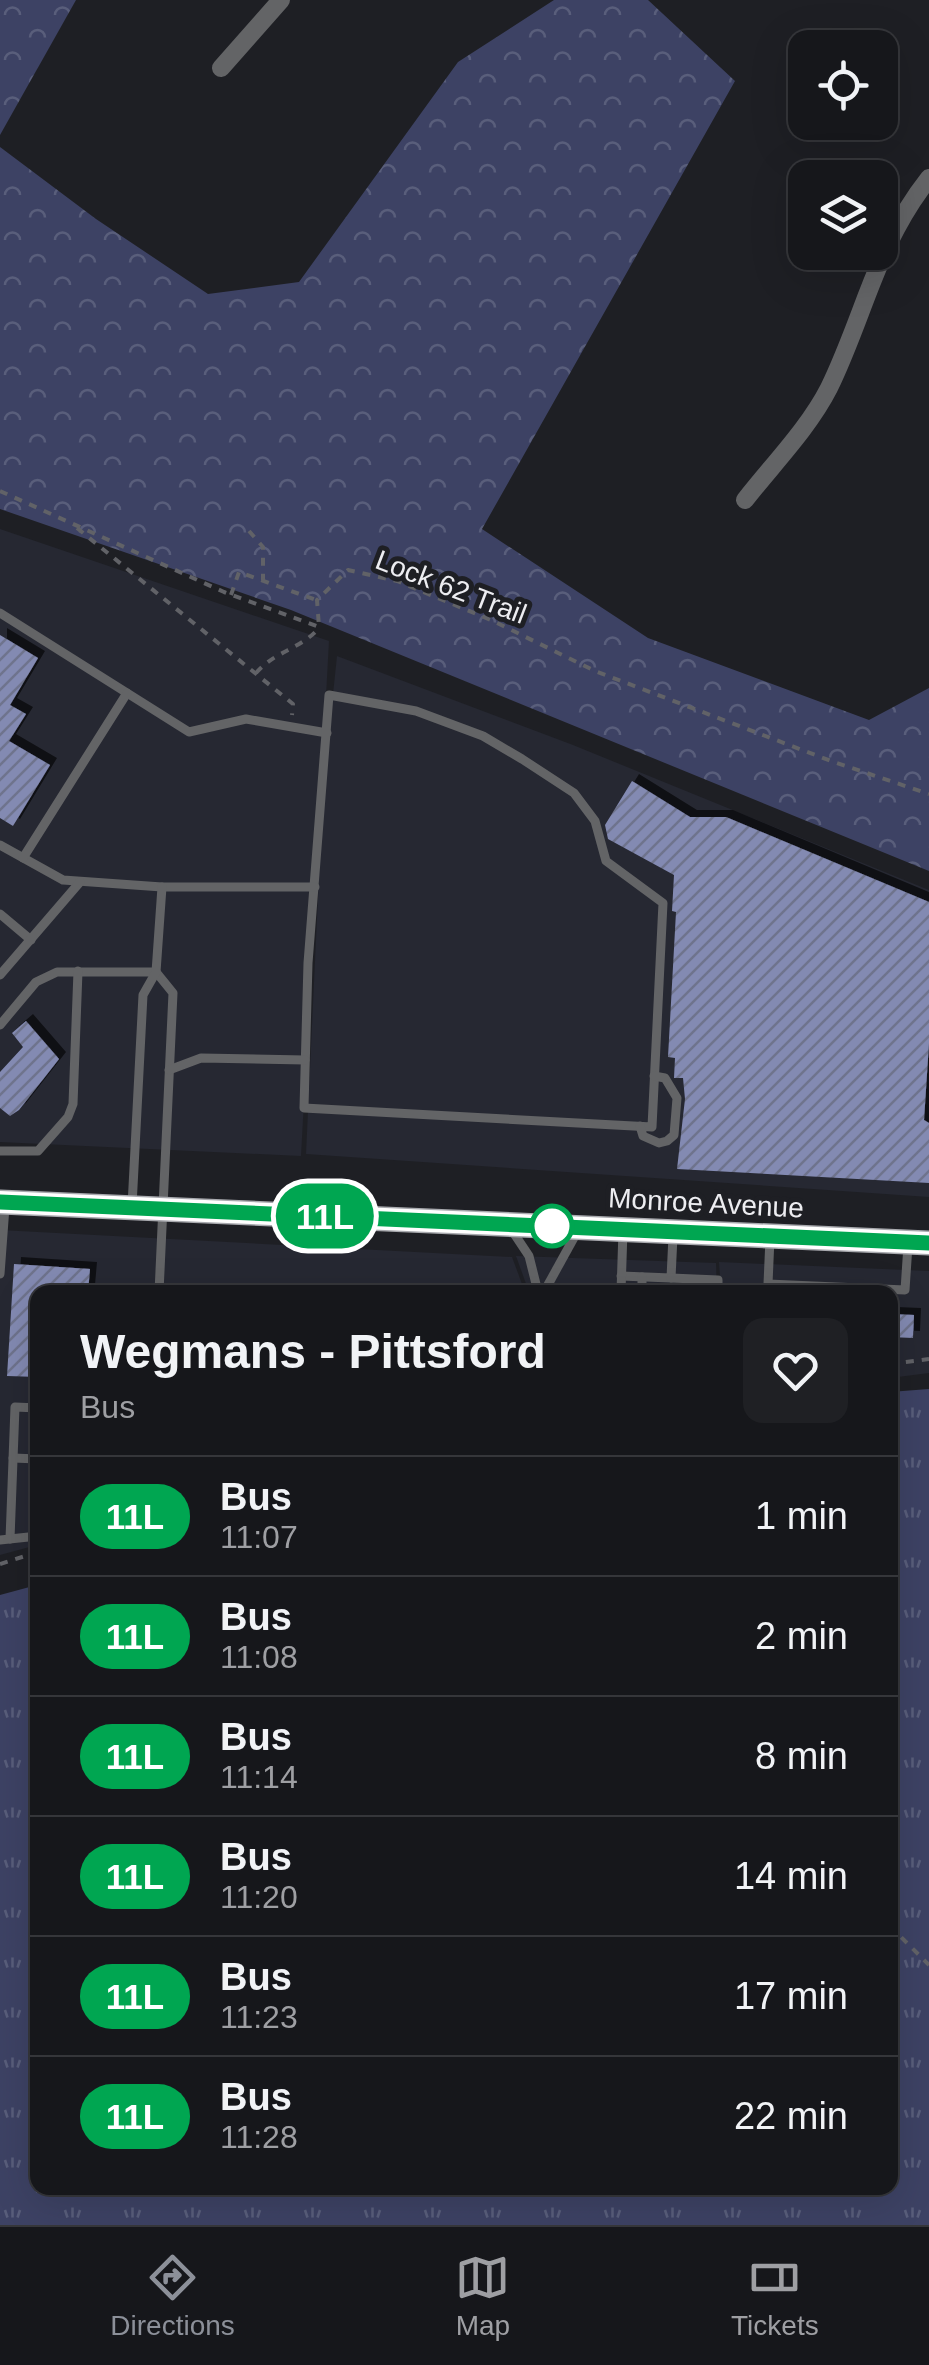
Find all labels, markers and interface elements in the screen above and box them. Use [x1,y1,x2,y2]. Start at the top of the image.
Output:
map controls [788,30,898,270]
button: locate [788,30,898,140]
button: layers [788,160,898,270]
street label: Lock 62 Trail [371,544,531,630]
street label: Monroe Avenue [608,1182,804,1224]
line badge: 11L [268,1184,382,1248]
text: 11L [296,1197,354,1236]
unlabelled marker [531,1205,573,1247]
button: heart [743,1318,848,1423]
text: Wegmans - Pittsford [80,1325,546,1378]
text: Bus [80,1389,135,1425]
text: Bus [220,1476,292,1518]
text: 1 min [755,1495,848,1537]
text: 11L [106,1497,164,1536]
text: 11:07 [220,1519,298,1555]
text: Bus [220,1596,292,1638]
text: 2 min [755,1615,848,1657]
text: 11L [106,1617,164,1656]
text: 11:08 [220,1639,298,1675]
text: Bus [220,1716,292,1758]
text: 8 min [755,1735,848,1777]
text: 11L [106,1737,164,1776]
text: 11:14 [220,1759,298,1795]
text: Bus [220,1836,292,1878]
text: 14 min [734,1855,848,1897]
text: 11L [106,1857,164,1896]
text: 11:20 [220,1879,298,1915]
text: Bus [220,1956,292,1998]
text: 17 min [734,1975,848,2017]
text: 11L [106,1977,164,2016]
text: 11:23 [220,1999,298,2035]
text: Bus [220,2076,292,2118]
text: 22 min [734,2095,848,2137]
text: 11L [106,2097,164,2136]
text: 11:28 [220,2119,298,2155]
tab: Directions [110,2250,235,2342]
tab: Map [455,2250,510,2342]
tab: Tickets [731,2250,819,2342]

